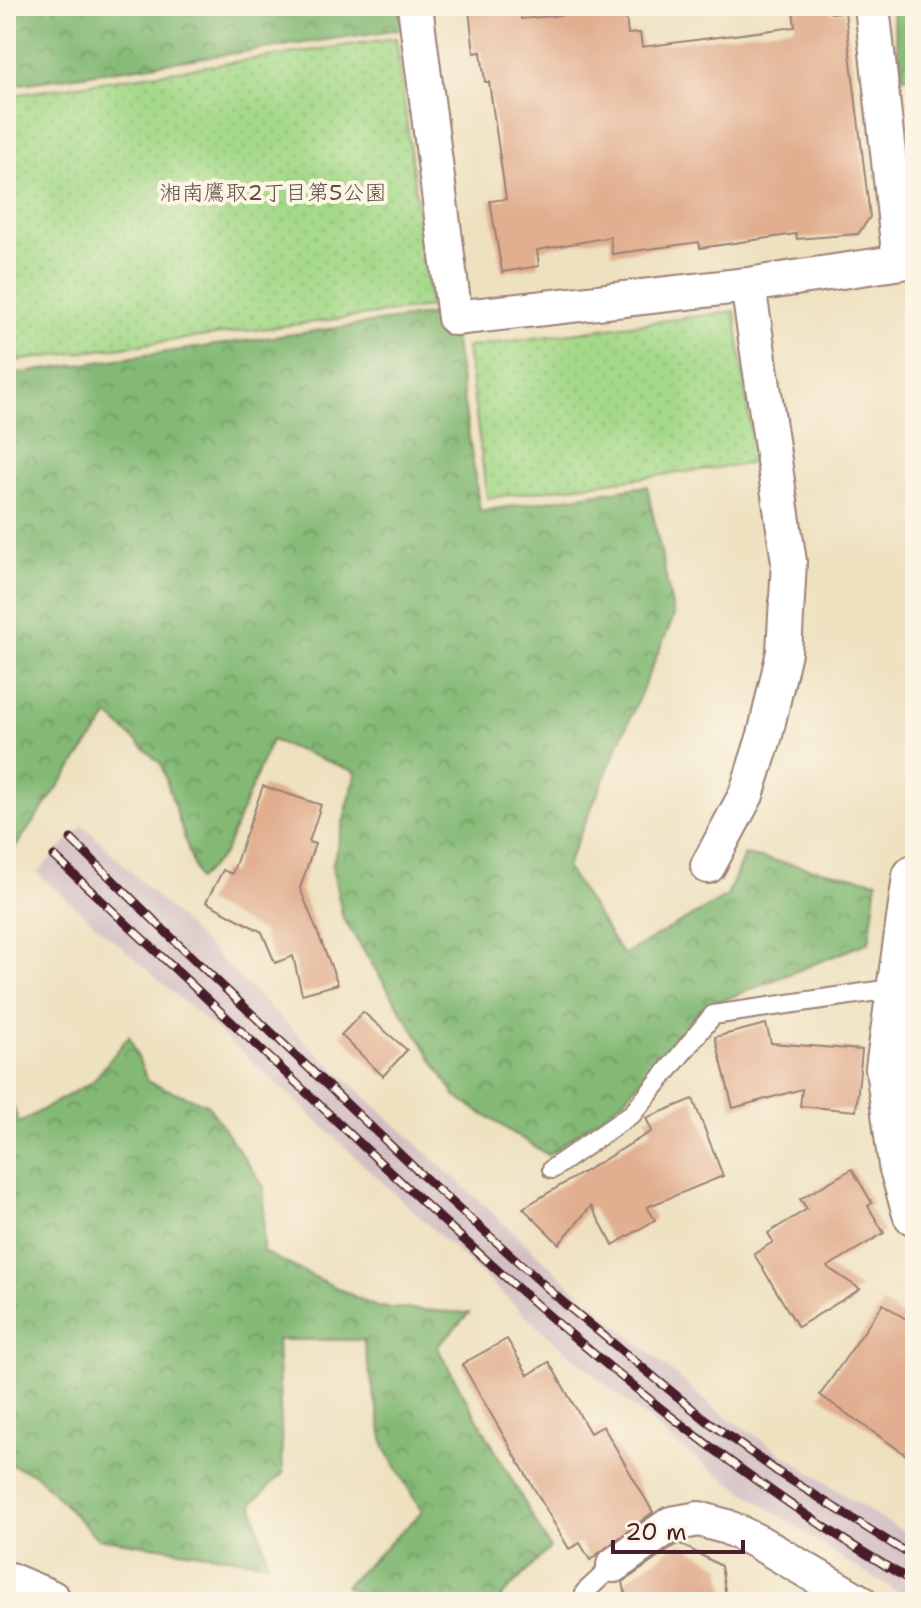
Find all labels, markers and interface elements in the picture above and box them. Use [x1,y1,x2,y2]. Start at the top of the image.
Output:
park label: 湘南鷹取2丁目第5公園 [160,178,386,207]
scale bar [613,1504,743,1554]
text: 20 m [625,1516,687,1548]

